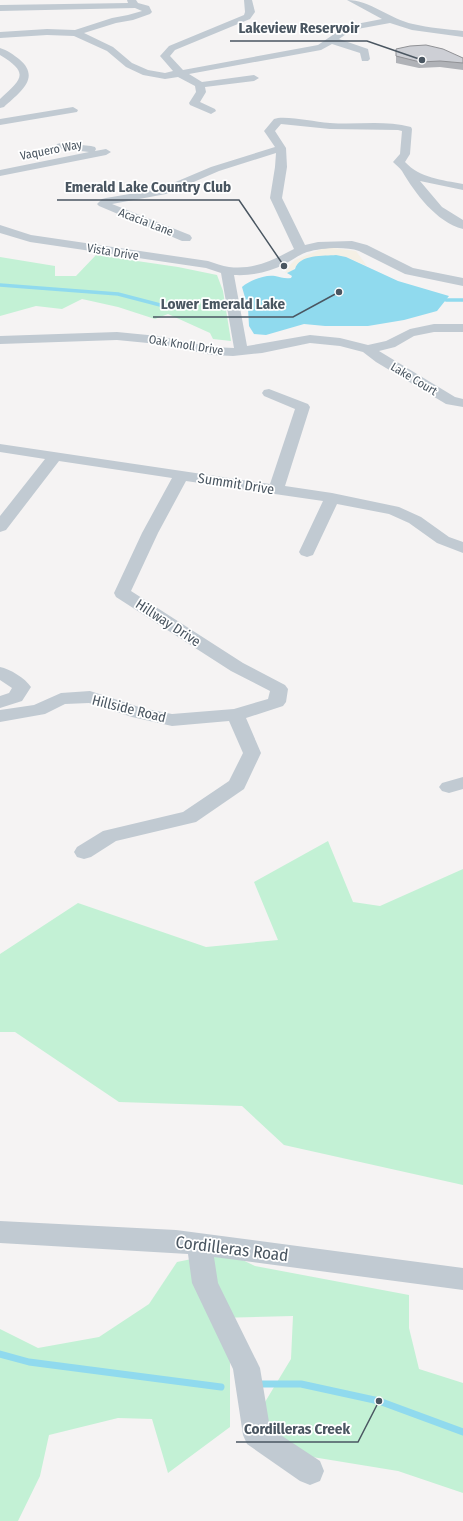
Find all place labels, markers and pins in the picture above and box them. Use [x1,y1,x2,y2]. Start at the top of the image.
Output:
callout: Lakeview Reservoir [230,14,367,41]
callout: Emerald Lake Country Club [57,173,239,200]
callout: Lower Emerald Lake [153,290,293,317]
callout: Cordilleras Creek [236,1415,358,1442]

